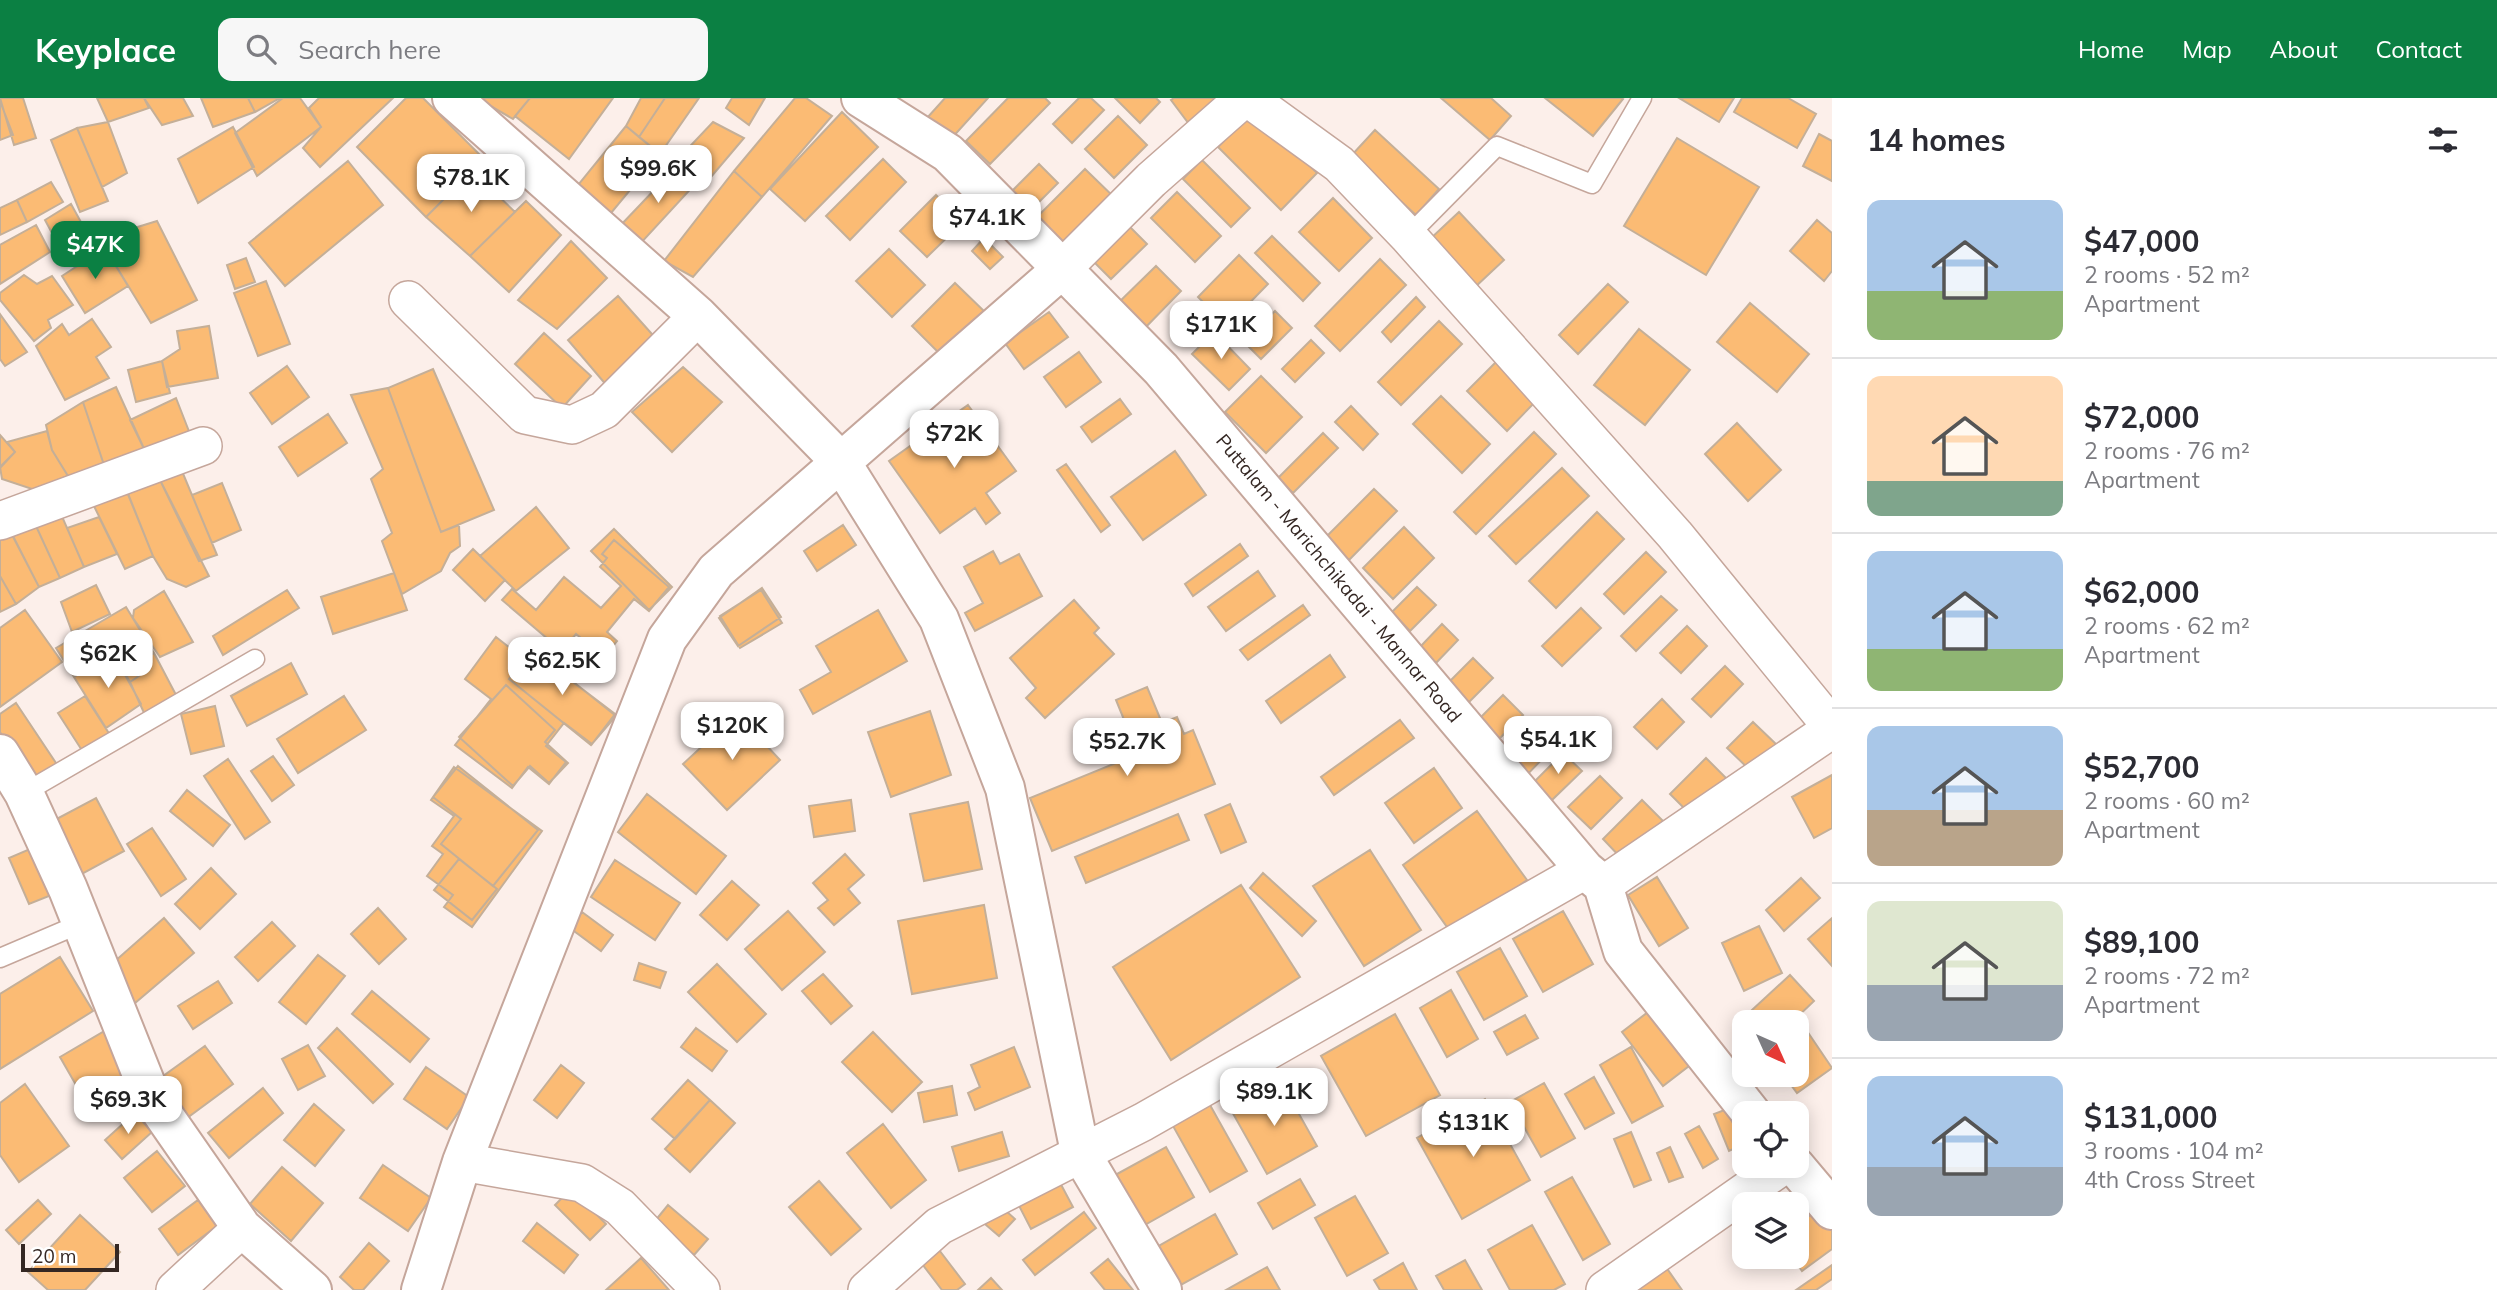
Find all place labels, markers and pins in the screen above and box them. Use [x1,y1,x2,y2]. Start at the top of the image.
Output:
pin: $99.6K [601,146,715,205]
pin: $78.1K [414,155,528,214]
pin: $74.1K [930,194,1044,254]
pin: $47K [54,222,136,281]
pin: $171K [1172,302,1270,361]
pin: $72K [913,410,995,470]
pin: $62K [67,630,149,690]
pin: $62.5K [505,638,619,697]
pin: $120K [683,702,781,762]
pin: $54.1K [1501,716,1615,776]
pin: $52.7K [1070,718,1184,778]
pin: $89.1K [1217,1068,1331,1128]
pin: $69.3K [71,1076,185,1136]
pin: $131K [1424,1100,1522,1159]

